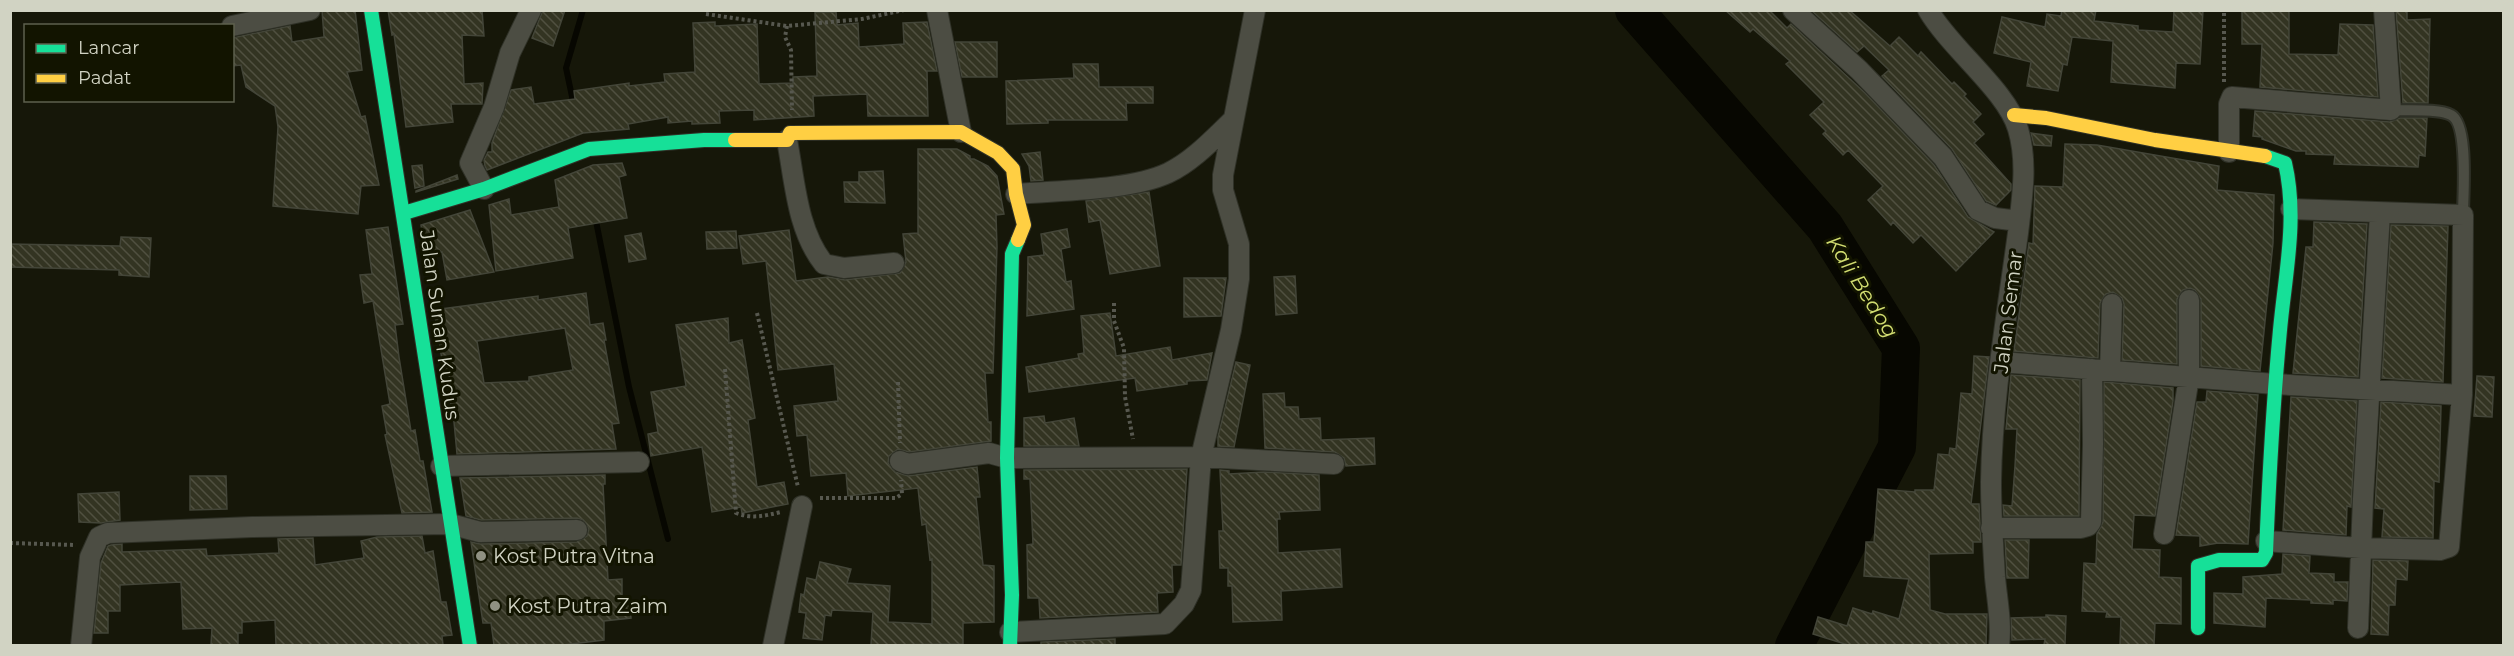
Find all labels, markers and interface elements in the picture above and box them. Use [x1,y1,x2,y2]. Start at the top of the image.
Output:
legend [24,24,234,102]
text: Lancar [78,37,139,59]
text: Padat [78,67,131,89]
street label: Jalan Sunan Kudus [415,227,465,422]
water label: Kali Bedog [1821,231,1904,342]
street label: Jalan Semar [1988,249,2027,376]
place label: Kost Putra Vitna [493,544,655,568]
marker: Kost Putra Vitna [474,549,488,563]
place label: Kost Putra Zaim [507,594,668,618]
marker: Kost Putra Zaim [488,599,502,613]

